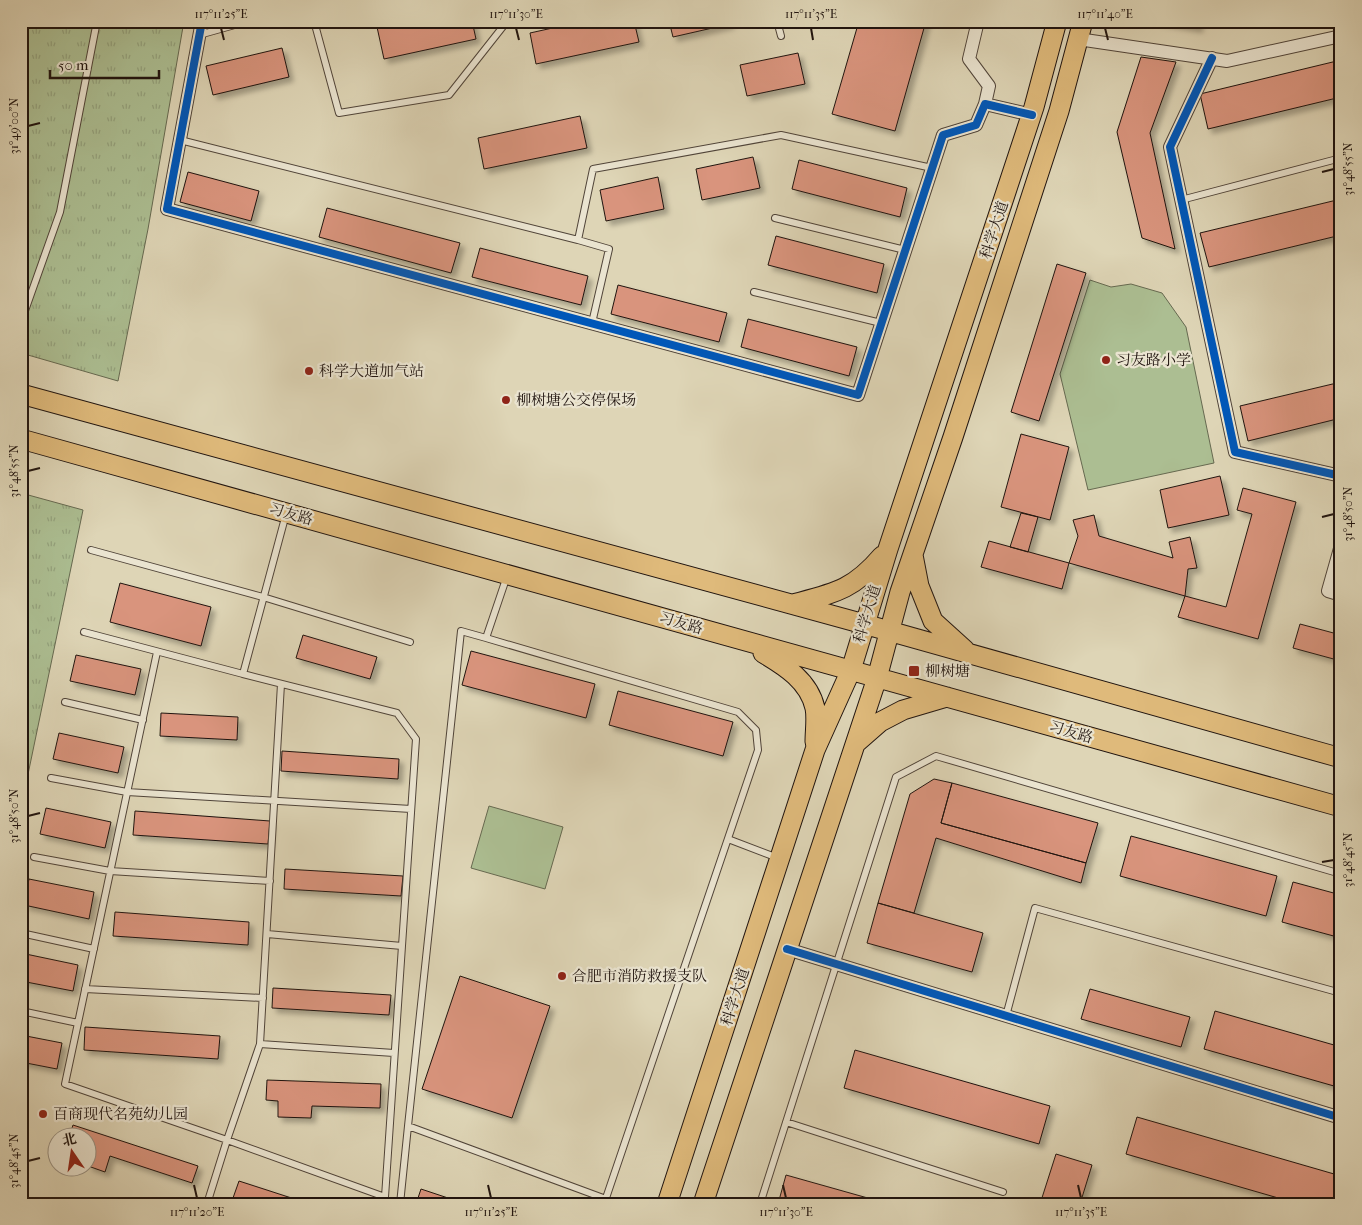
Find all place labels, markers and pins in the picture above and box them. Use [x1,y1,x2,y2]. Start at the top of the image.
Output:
place label: 习友路小学 [1116,351,1191,369]
marker: 习友路小学 [1100,354,1112,366]
place label: 科学大道加气站 [319,362,424,380]
marker: 科学大道加气站 [303,365,315,377]
place label: 柳树塘公交停保场 [516,391,636,409]
marker: 柳树塘公交停保场 [500,394,512,406]
place label: 柳树塘 [925,662,970,680]
marker: 柳树塘 [907,664,921,678]
place label: 合肥市消防救援支队 [572,967,707,985]
marker: 合肥市消防救援支队 [556,970,568,982]
place label: 百商现代名苑幼儿园 [53,1105,188,1123]
marker: 百商现代名苑幼儿园 [37,1108,49,1120]

